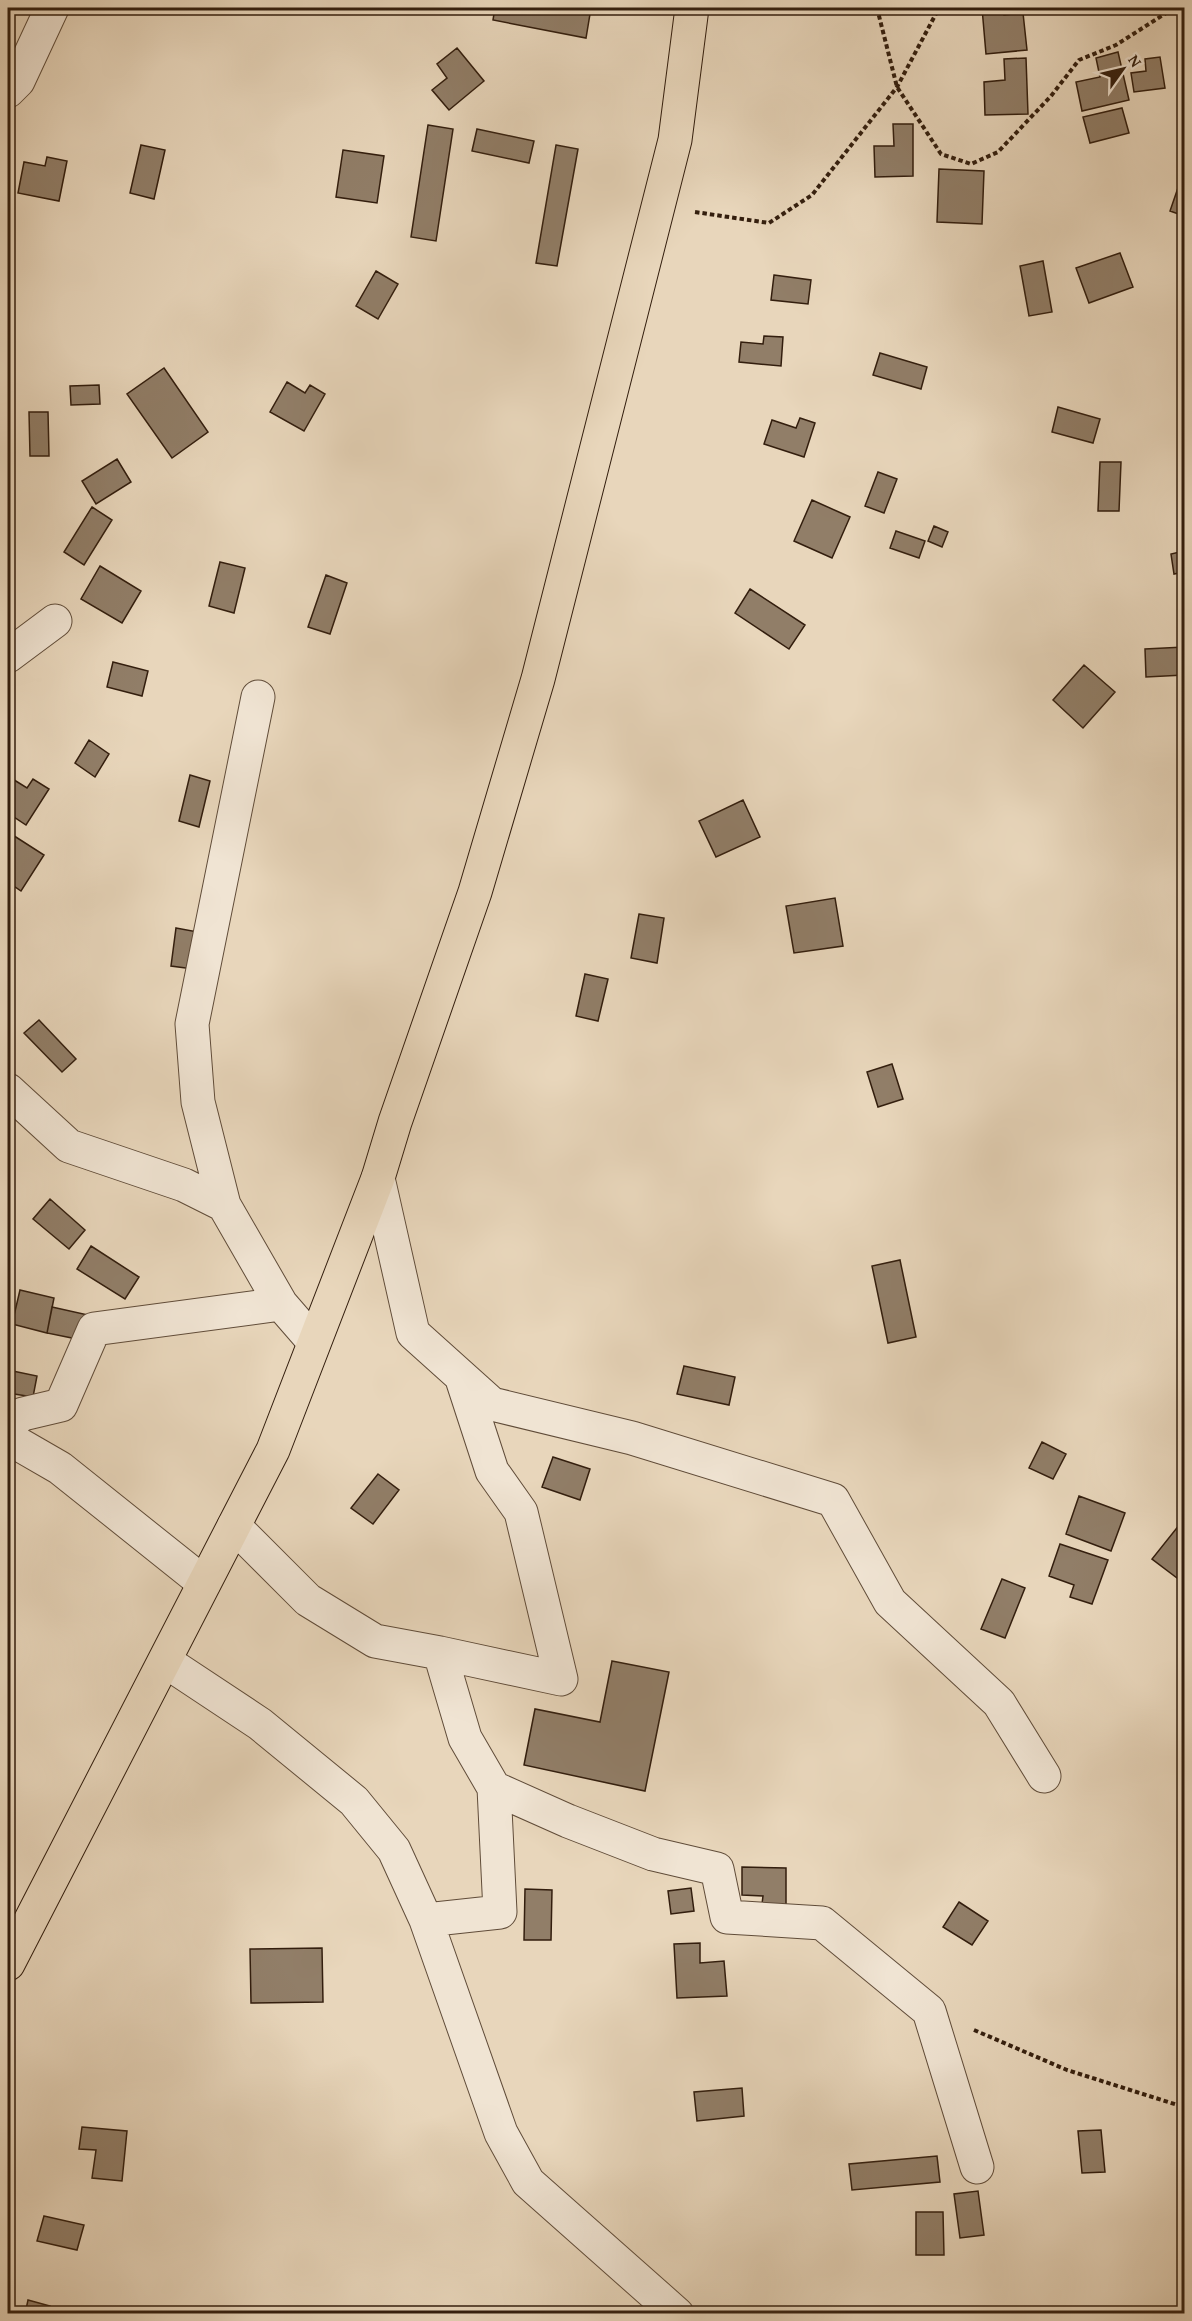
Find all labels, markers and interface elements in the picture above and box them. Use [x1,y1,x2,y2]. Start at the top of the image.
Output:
north arrow [1093,39,1153,99]
text: N [1122,49,1149,72]

